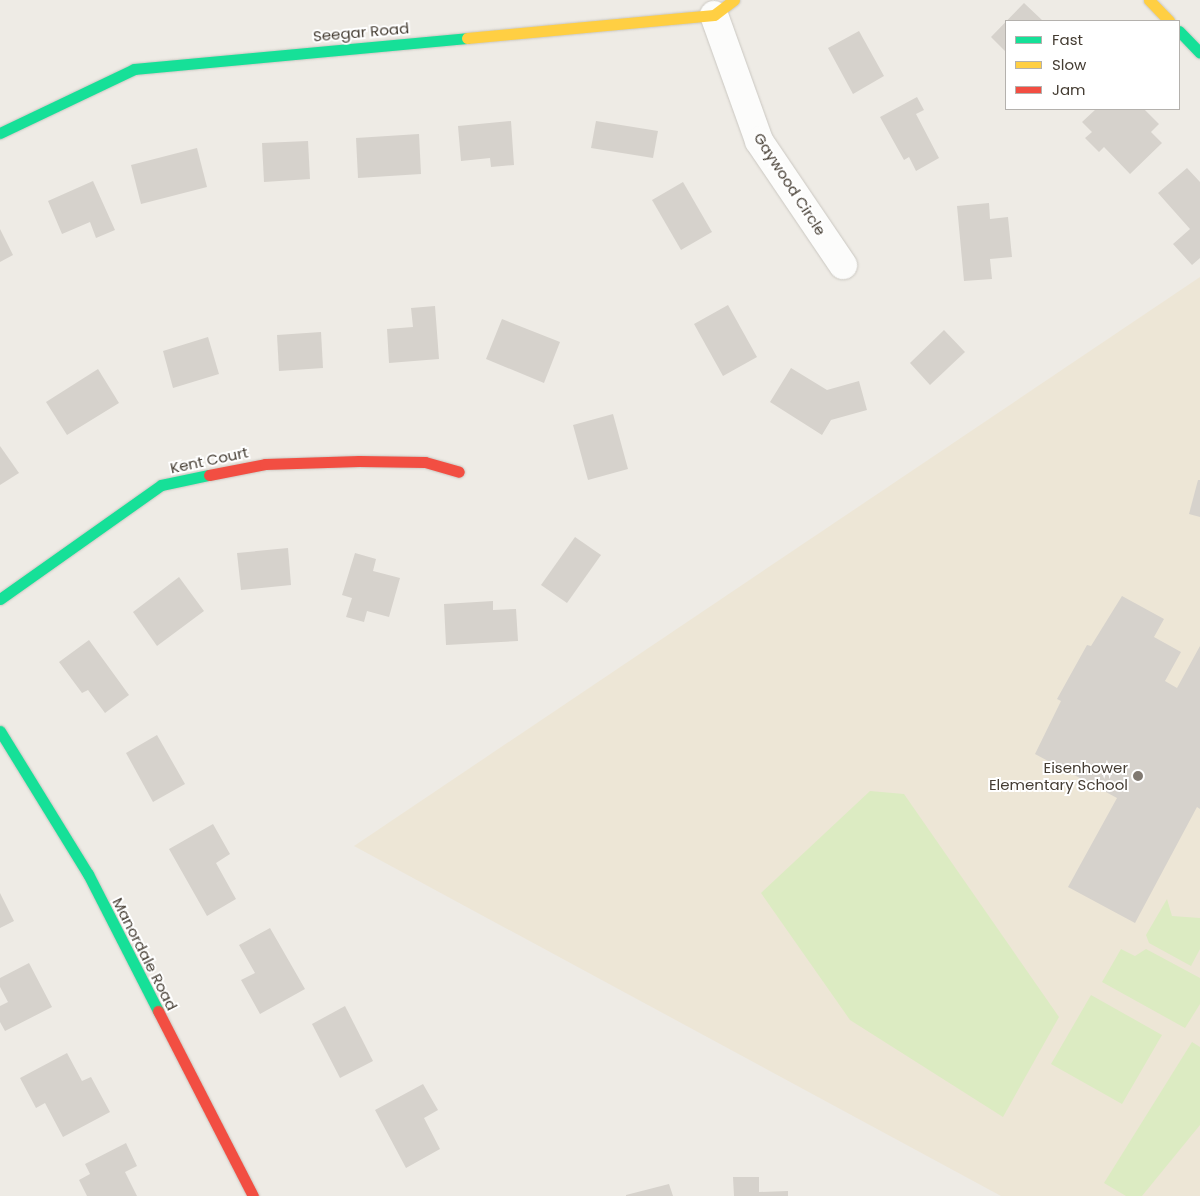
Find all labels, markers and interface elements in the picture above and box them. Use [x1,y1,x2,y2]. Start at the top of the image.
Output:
street label: Seegar Road [312,19,410,45]
legend [1005,20,1180,110]
text: Fast [1052,29,1083,50]
text: Slow [1052,54,1086,75]
text: Jam [1052,79,1086,100]
street label: Gaywood Circle [750,129,830,239]
street label: Kent Court [168,443,250,477]
place label: Eisenhower Elementary School [989,758,1128,793]
marker: Eisenhower Elementary School [1132,770,1144,782]
street label: Manordale Road [109,895,181,1013]

